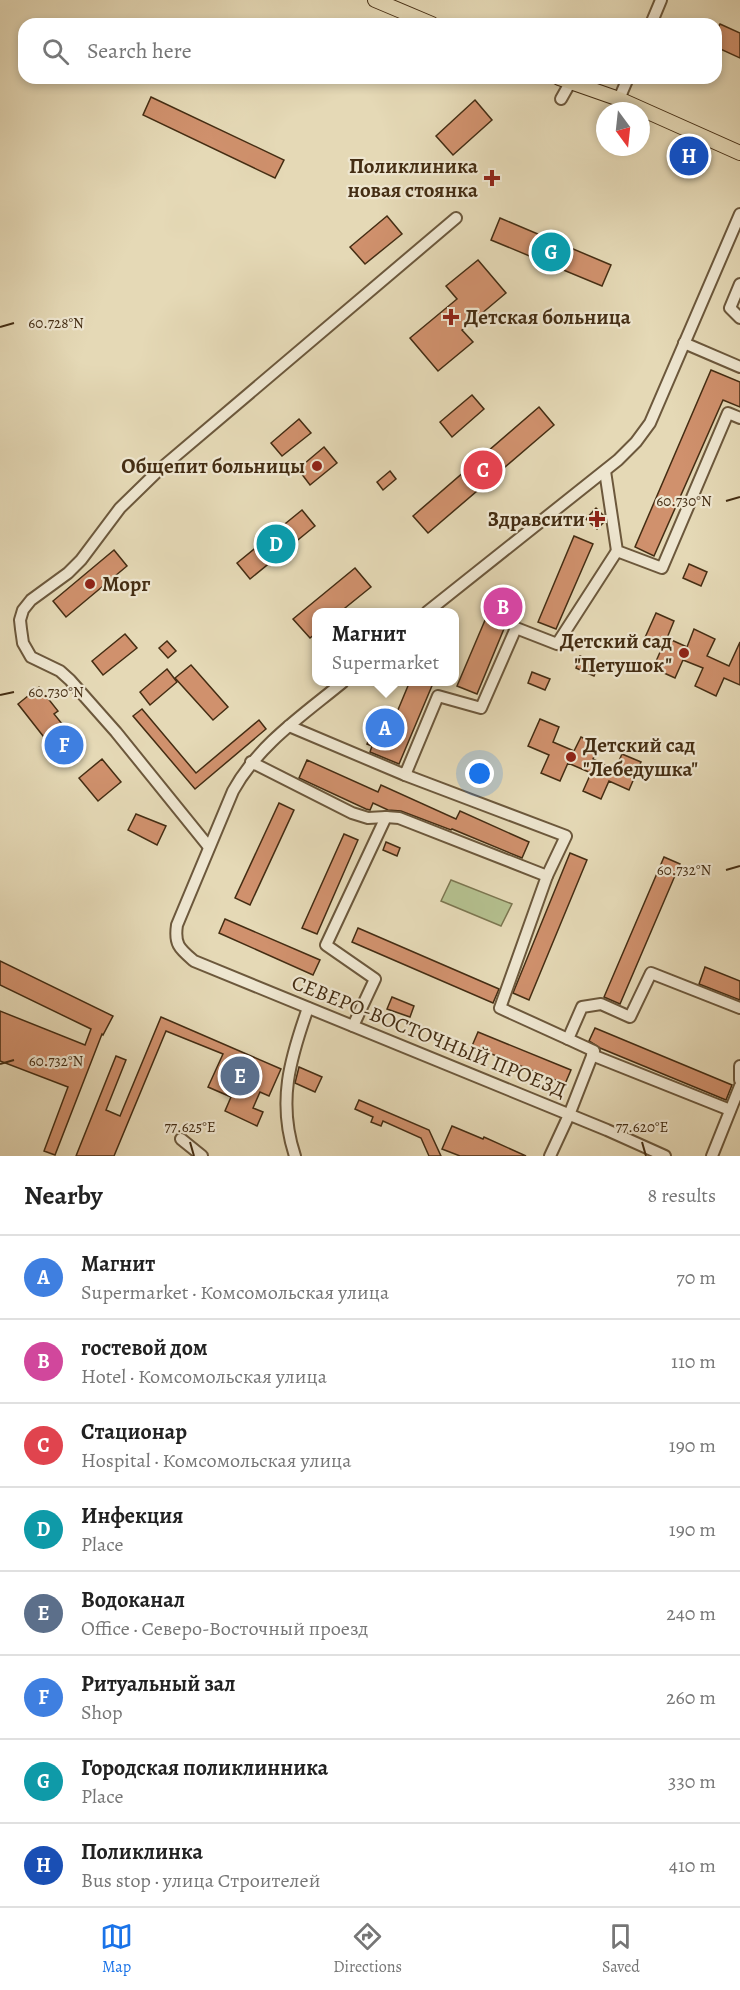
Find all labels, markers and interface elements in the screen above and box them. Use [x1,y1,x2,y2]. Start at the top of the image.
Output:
search box [18,18,722,84]
icon: search [39,35,72,68]
text: Search here [87,36,192,66]
north arrow [596,102,650,156]
pin: H [670,134,708,178]
place label: Поликлиника новая стоянка [348,152,478,204]
marker: Поликлиника новая стоянка [483,169,501,187]
pin: G [532,230,570,274]
place label: Детская больница [464,303,631,331]
marker: Детская больница [442,308,460,326]
text: 60.728°N [28,313,84,333]
pin: C [464,448,502,492]
place label: Общепит больницы [121,452,305,480]
marker: Общепит больницы [310,459,324,473]
text: 60.730°N [656,491,712,511]
place label: Здравсити [488,505,585,533]
marker: Здравсити [590,512,604,526]
pin: D [256,522,296,566]
place label: Морг [102,570,150,598]
marker: Морг [83,577,97,591]
pin: B [484,584,522,630]
popup [312,608,459,686]
text: Магнит [332,619,406,649]
place label: Детский сад "Петушок" [560,627,672,679]
marker: Детский сад "Петушок" [677,646,691,660]
text: Supermarket [332,649,439,676]
text: 60.730°N [28,682,84,702]
pin: A [366,706,404,750]
pin: F [44,722,84,768]
place label: Детский сад "Лебедушка" [583,731,698,783]
marker: Детский сад "Лебедушка" [564,750,578,764]
your location [465,759,494,788]
text: 60.732°N [657,860,711,880]
street label: СЕВЕРО-ВОСТОЧНЫЙ ПРОЕЗД [287,968,571,1104]
text: 60.732°N [29,1051,83,1071]
pin: E [220,1054,260,1098]
text: 77.625°E [164,1117,216,1137]
text: 77.620°E [616,1117,668,1137]
text: Nearby [24,1178,103,1213]
text: 8 results [648,1182,716,1209]
text: Магнит [81,1249,155,1279]
text: A [37,1264,50,1291]
text: 70 m [676,1264,716,1291]
text: Supermarket · Комсомольская улица [81,1279,389,1306]
text: гостевой дом [81,1333,208,1363]
text: B [37,1348,50,1375]
text: 110 m [671,1348,716,1375]
text: Hotel · Комсомольская улица [81,1363,327,1390]
text: Стационар [81,1417,187,1447]
text: C [37,1432,50,1459]
text: 190 m [669,1432,716,1459]
text: Hospital · Комсомольская улица [81,1447,351,1474]
text: Инфекция [81,1501,183,1531]
text: D [37,1516,50,1543]
text: 190 m [669,1516,716,1543]
text: Place [81,1531,123,1558]
text: Водоканал [81,1585,185,1615]
text: E [38,1600,49,1627]
text: 240 m [666,1600,716,1627]
text: Office · Северо-Восточный проезд [81,1615,368,1642]
text: Ритуальный зал [81,1669,235,1699]
text: F [38,1684,49,1711]
text: 260 m [666,1684,716,1711]
text: Shop [81,1699,123,1726]
text: Городская поликлинника [81,1753,328,1783]
text: G [37,1768,50,1795]
text: 330 m [668,1768,716,1795]
text: Place [81,1783,123,1810]
text: Поликлинка [81,1837,203,1867]
text: H [36,1852,51,1879]
text: 410 m [669,1852,716,1879]
text: Bus stop · улица Строителей [81,1867,320,1894]
tab: Map [100,1920,133,1978]
tab: Directions [333,1920,402,1978]
tab: Saved [602,1920,640,1978]

